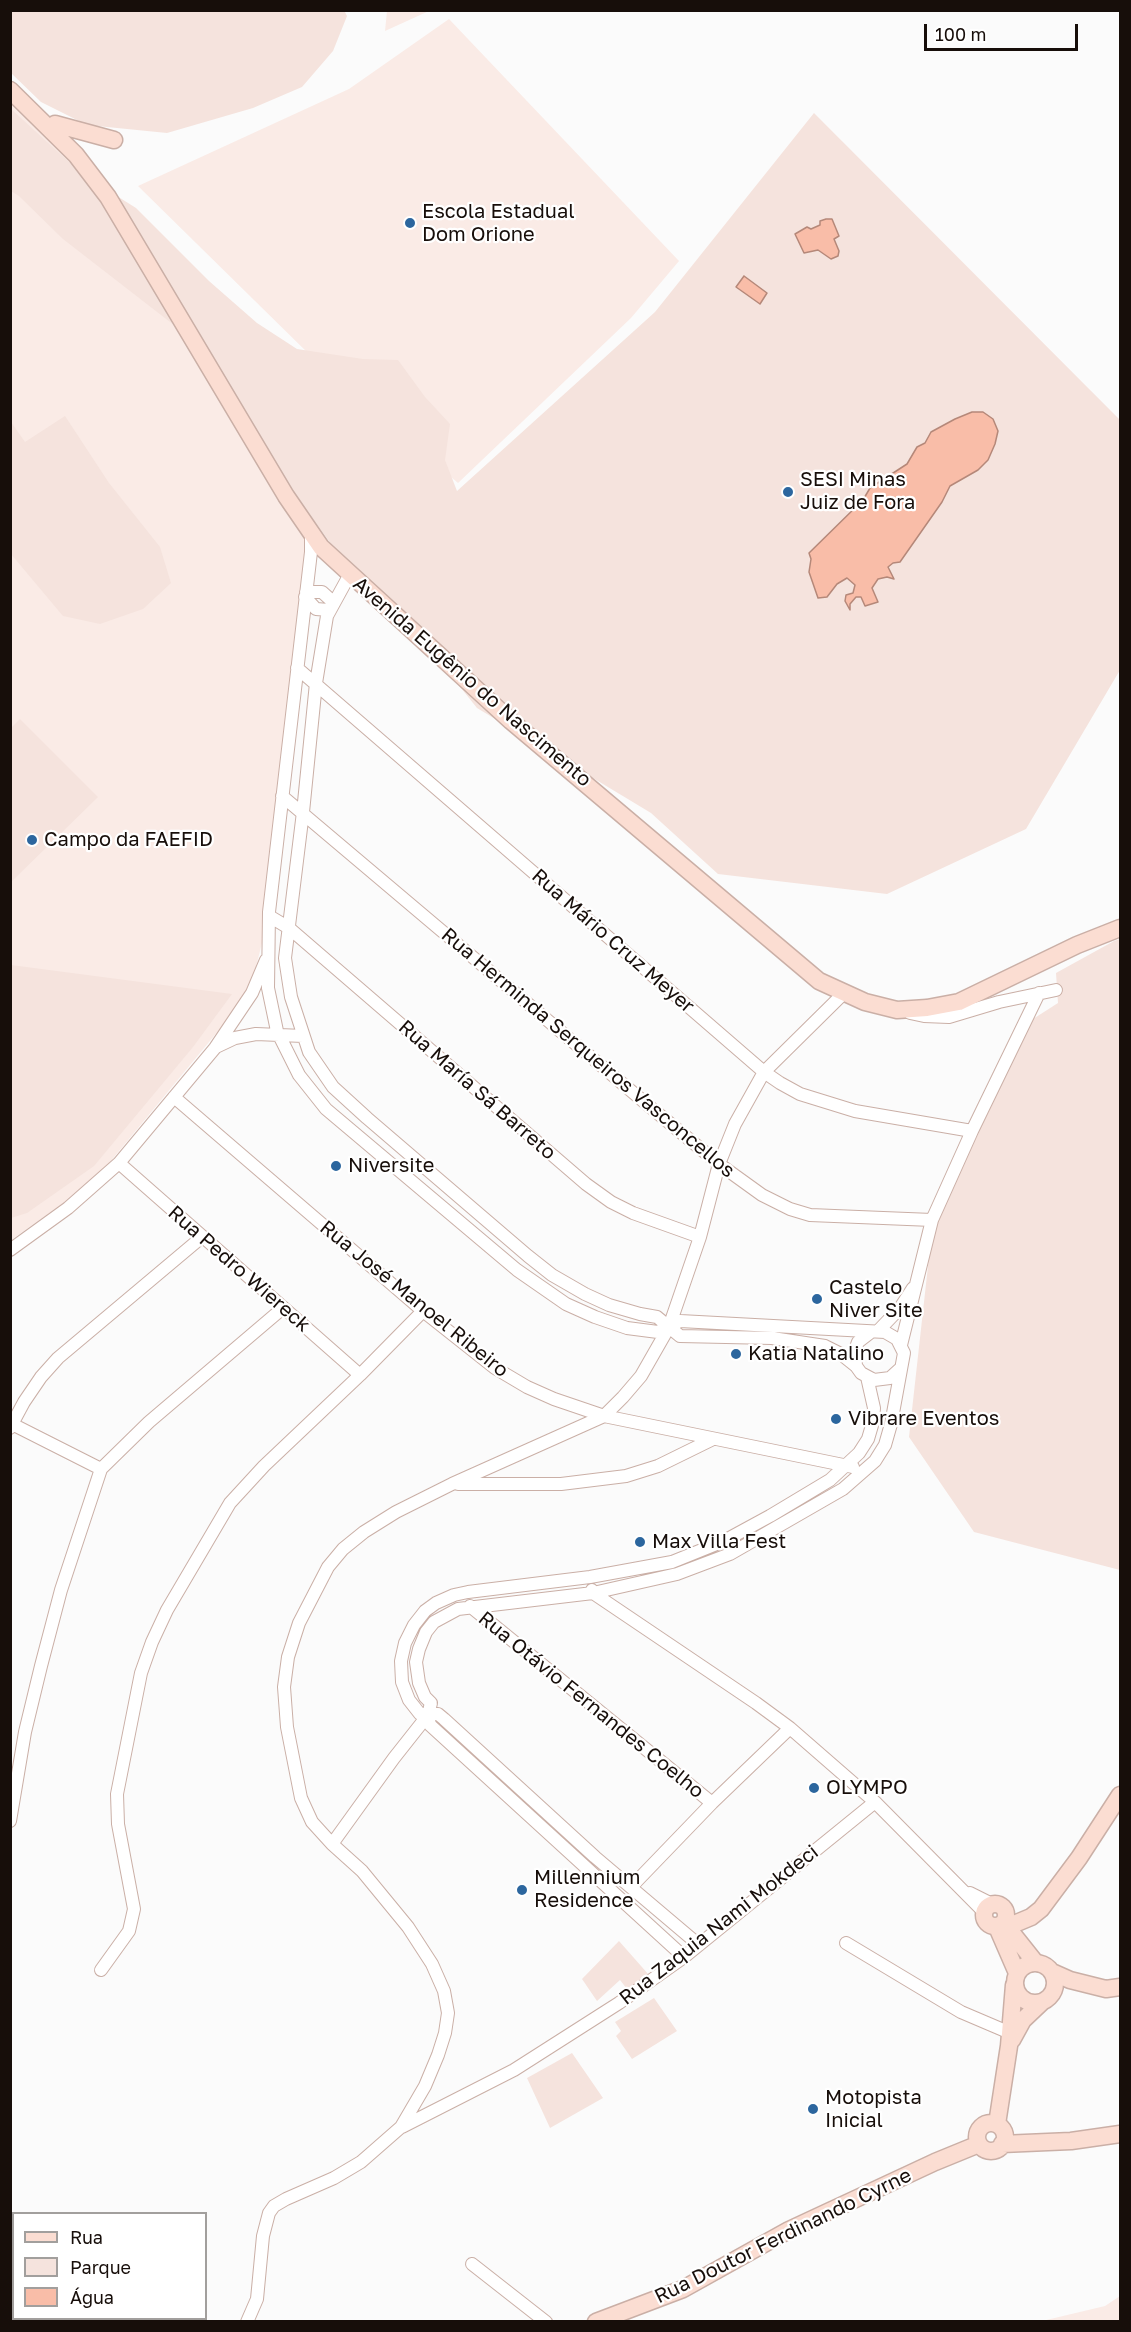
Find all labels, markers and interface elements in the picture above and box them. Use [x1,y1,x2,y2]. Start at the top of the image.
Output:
scale bar [927,12,1082,50]
text: 100 m [935,23,986,45]
place label: Escola Estadual Dom Orione [422,200,575,247]
marker: Escola Estadual Dom Orione [403,216,417,230]
place label: SESI Minas Juiz de Fora [800,468,915,515]
marker: SESI Minas Juiz de Fora [781,485,795,499]
street label: Avenida Eugênio do Nascimento [348,572,596,792]
place label: Campo da FAEFID [44,828,213,852]
marker: Campo da FAEFID [25,833,39,847]
street label: Rua Mário Cruz Meyer [527,864,699,1018]
street label: Rua Herminda Serqueiros Vasconcellos [436,923,740,1183]
street label: Rua María Sá Barreto [394,1015,560,1165]
place label: Niversite [348,1154,434,1178]
marker: Niversite [329,1159,343,1173]
street label: Rua Pedro Wiereck [163,1201,315,1337]
street label: Rua José Manoel Ribeiro [315,1216,513,1382]
place label: Castelo Niver Site [829,1276,923,1323]
marker: Castelo Niver Site [810,1292,824,1306]
place label: Katia Natalino [748,1342,884,1366]
marker: Katia Natalino [729,1347,743,1361]
place label: Vibrare Eventos [848,1407,999,1431]
marker: Vibrare Eventos [829,1412,843,1426]
place label: Max Villa Fest [652,1530,786,1554]
marker: Max Villa Fest [633,1535,647,1549]
street label: Rua Otávio Fernandes Coelho [473,1607,709,1803]
place label: OLYMPO [826,1776,908,1800]
marker: OLYMPO [807,1781,821,1795]
street label: Rua Zaquia Nami Mokdeci [615,1840,823,2010]
place label: Millennium Residence [534,1866,641,1913]
marker: Millennium Residence [515,1883,529,1897]
place label: Motopista Inicial [825,2086,922,2133]
marker: Motopista Inicial [806,2102,820,2116]
street label: Rua Doutor Ferdinando Cyrne [651,2163,915,2309]
legend [12,2212,207,2320]
text: Rua [70,2226,103,2248]
text: Parque [70,2256,131,2278]
text: Água [70,2286,114,2308]

